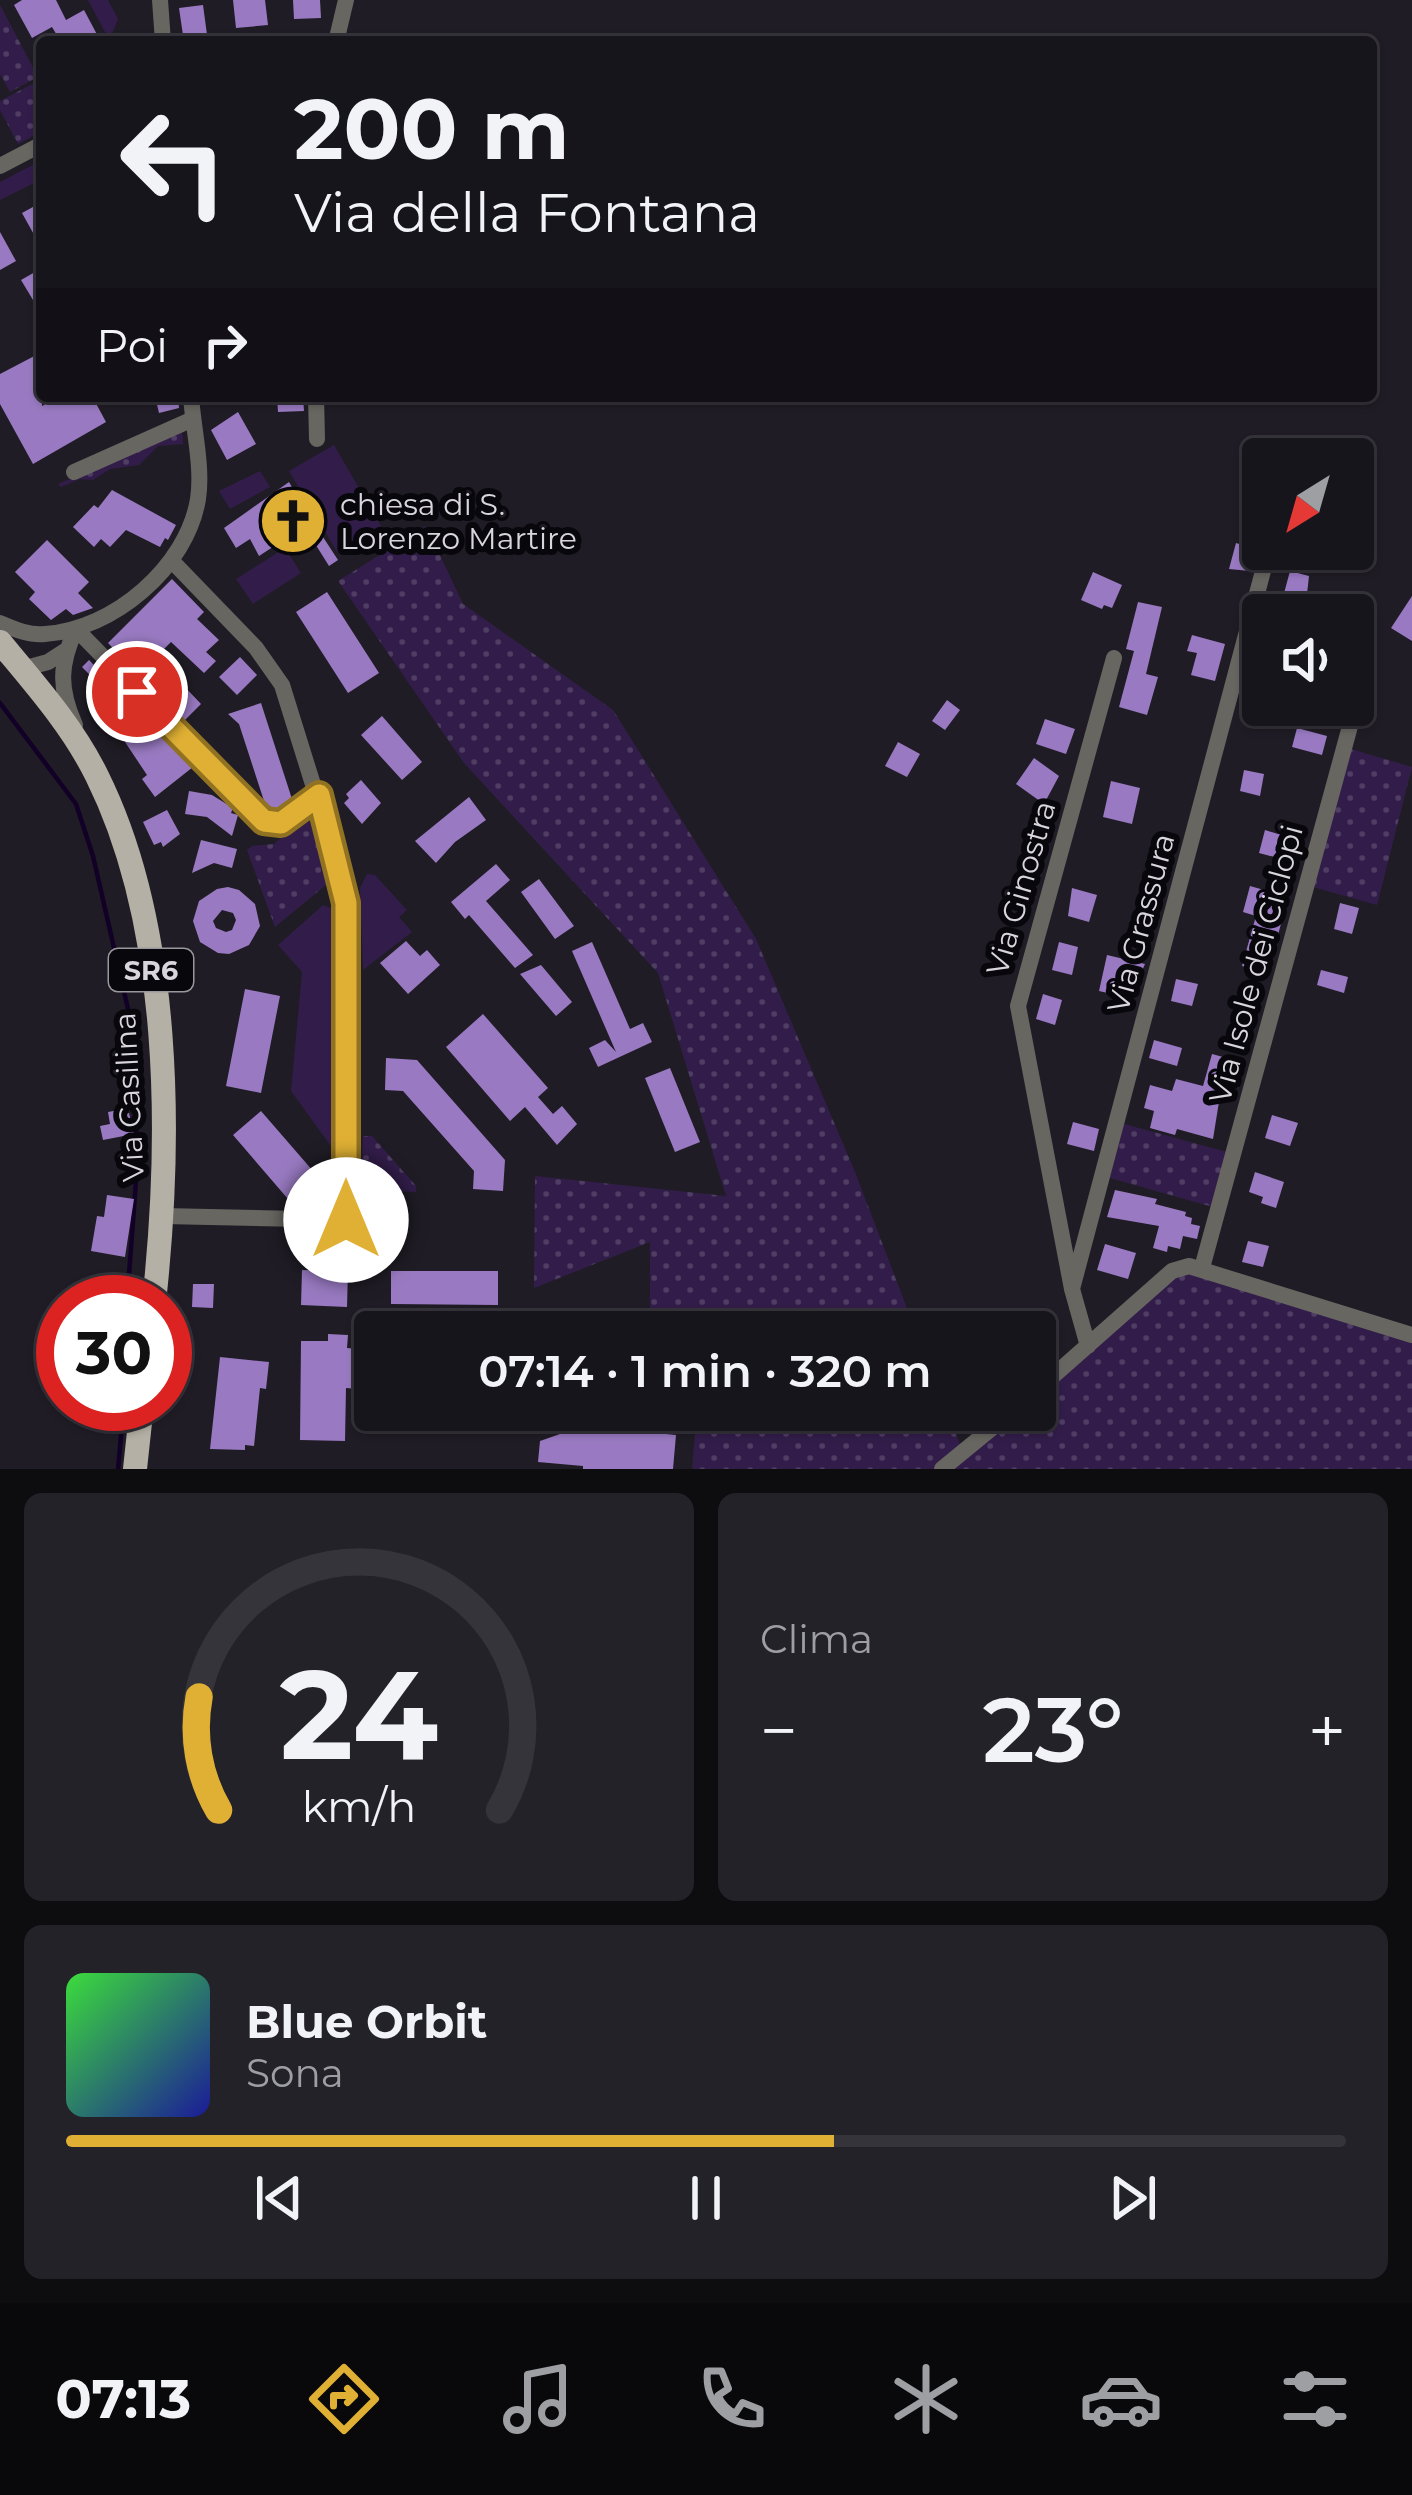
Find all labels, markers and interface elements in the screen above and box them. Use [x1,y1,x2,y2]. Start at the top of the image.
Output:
text: 200 m [294,78,570,180]
icon: left [96,84,252,240]
text: Via della Fontana [294,180,760,246]
icon: right [192,312,258,378]
text: Poi [96,318,168,373]
north arrow [1242,438,1374,570]
map controls [1242,438,1374,726]
church icon: chiesa di S. Lorenzo Martire [258,486,328,556]
place label: chiesa di S. Lorenzo Martire [340,486,577,557]
button: sound [1242,594,1374,726]
pin [86,641,188,743]
icon: arrive [104,659,170,725]
street label: Via Ginostra [978,797,1064,979]
street label: Via Isole dei Ciclopi [1201,821,1311,1107]
street label: Via Grassura [1099,829,1183,1017]
road number: SR6 [109,949,193,991]
street label: Via Casilina [106,1011,152,1183]
position arrow [283,1157,409,1283]
speed limit sign: 30 [36,1275,192,1431]
text: 07:14 · 1 min · 320 m [478,1343,932,1398]
text: Clima [760,1615,873,1663]
text: 24 [280,1638,438,1790]
text: 23° [982,1675,1124,1785]
text: − [760,1690,798,1771]
text: + [1308,1690,1346,1771]
text: km/h [302,1780,416,1833]
text: Blue Orbit [246,1994,487,2049]
text: Sona [246,2049,344,2097]
icon: previous [246,2165,312,2231]
icon: pause [673,2165,739,2231]
icon: next [1100,2165,1166,2231]
icon: directions [302,2357,386,2441]
icon: music [496,2357,580,2441]
icon: phone [690,2357,774,2441]
icon: climate [884,2357,968,2441]
icon: car [1079,2357,1163,2441]
icon: filters [1273,2357,1357,2441]
text: 07:13 [55,2366,191,2432]

